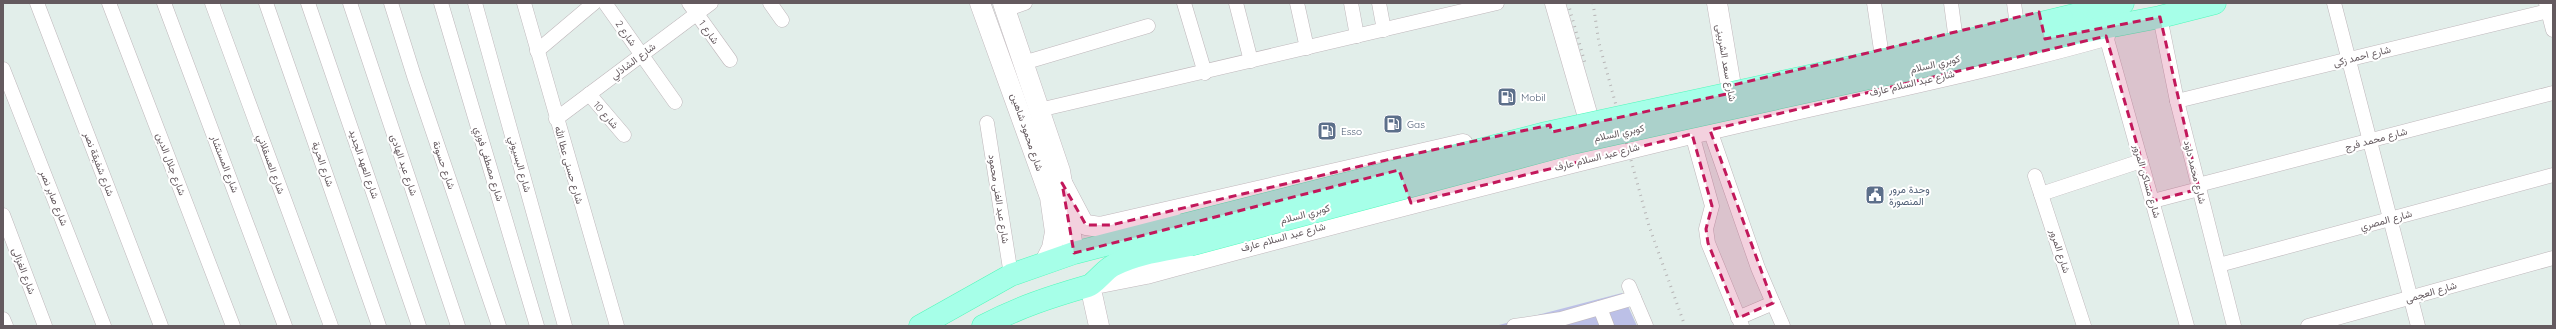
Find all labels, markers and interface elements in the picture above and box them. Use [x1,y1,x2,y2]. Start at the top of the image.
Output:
street label: شارع 1 [696,17,722,47]
street label: شارع 2 [613,18,640,48]
street label: شارع سعد الشربينى [1713,23,1739,103]
street label: شارع الشاذلي [608,40,659,84]
street label: شارع احمد زكى [2332,43,2392,69]
street label: كوبري السلام [1909,52,1962,78]
street label: شارع عبد السلام عارف [1868,67,1956,99]
fuel station icon: Mobil [1496,86,1518,108]
street label: شارع محمود شاهين [1008,91,1046,173]
place label: Mobil [1521,91,1546,104]
street label: شارع 10 [590,98,622,132]
fuel station icon: Gas [1382,113,1404,135]
place label: Gas [1407,118,1425,131]
fuel station icon: Esso [1316,120,1338,142]
street label: كوبري السلام [1593,121,1646,147]
street label: شارع محمد فرج [2343,124,2409,154]
street label: شارع مصطفى فوزي [470,125,507,204]
street label: شارع حسنى عطا الله [552,125,586,206]
place label: Esso [1341,125,1362,138]
street label: شارع العهد الجديد [346,128,382,201]
street label: شارع شفيقة نصر [80,129,117,198]
street label: شارع جلال الدين [153,131,189,197]
street label: شارع العسقلاني [252,132,288,196]
street label: شارع المستشار [208,133,242,195]
street label: شارع عبد الهادى [387,133,421,198]
street label: شارع البسيوني [504,134,534,194]
street label: شارع حسونة [430,139,458,191]
street label: شارع محمد داود [2181,139,2209,205]
street label: شارع الحرية [309,140,337,188]
street label: شارع عبد السلام عارف [1553,140,1641,174]
street label: شارع مساكن المرور [2130,142,2164,219]
street label: شارع عبد الغنى محمود [986,153,1012,245]
street label: شارع صابر نصر [37,167,71,228]
place label: وحدة مرور المنصورة [1888,183,1930,208]
public building icon: وحدة مرور المنصورة [1864,184,1886,206]
street label: كوبري السلام [1279,201,1332,229]
street label: شارع المصري [2359,207,2414,235]
street label: شارع عبد السلام عارف [1239,219,1327,255]
street label: شارع المرور [2047,226,2073,275]
street label: شارع الغزالى [9,246,39,296]
street label: شارع العجمى [2404,278,2458,306]

